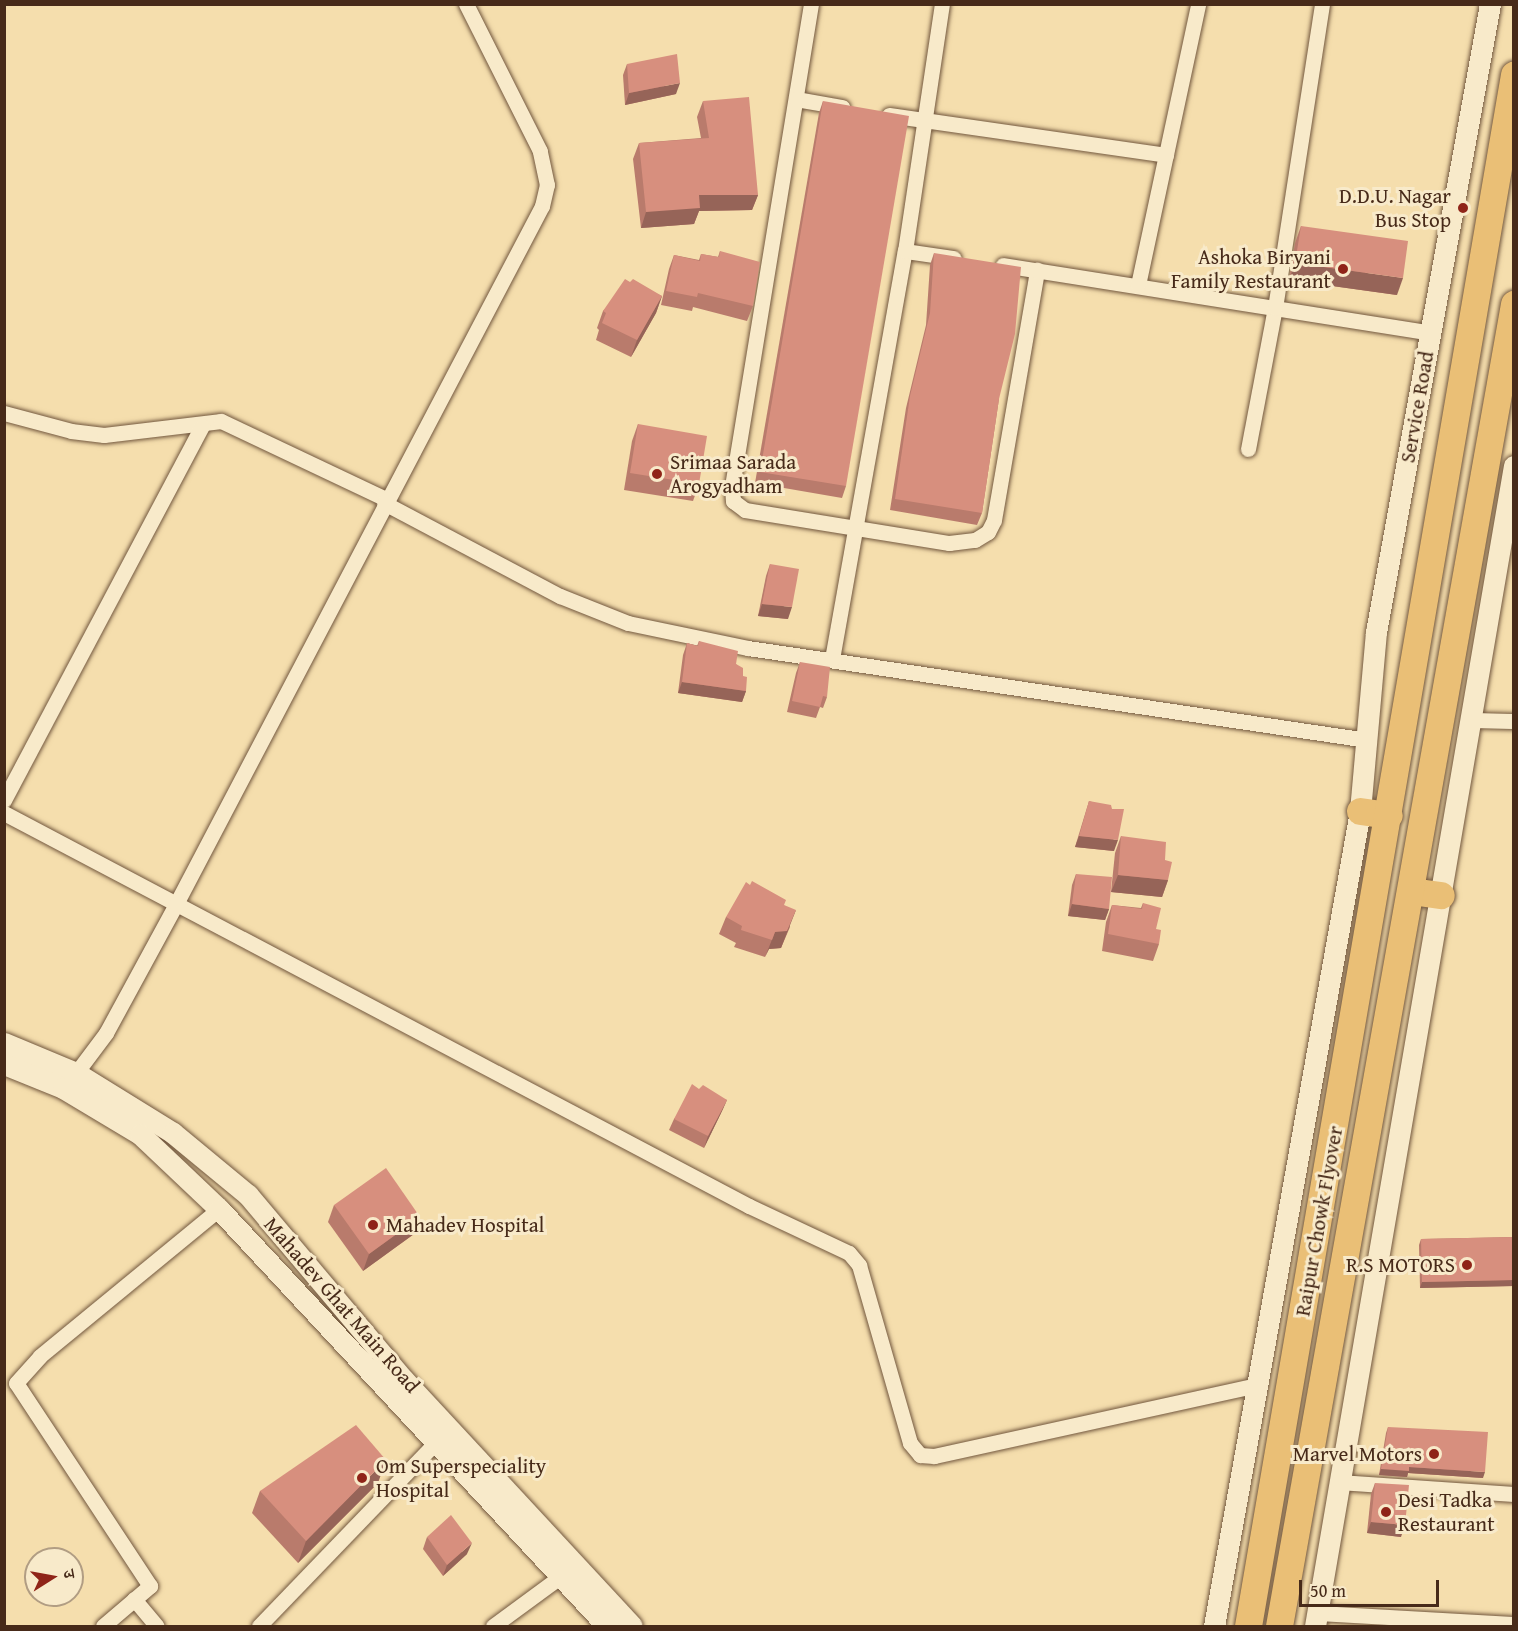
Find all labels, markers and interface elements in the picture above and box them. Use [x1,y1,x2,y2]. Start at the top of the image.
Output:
place label: D.D.U. Nagar Bus Stop [1339,183,1451,233]
marker: D.D.U. Nagar Bus Stop [1456,201,1470,215]
place label: Ashoka Biryani Family Restaurant [1171,244,1331,294]
marker: Ashoka Biryani Family Restaurant [1336,262,1350,276]
street label: Service Road [1395,349,1439,465]
place label: Srimaa Sarada Arogyadham [670,449,796,499]
marker: Srimaa Sarada Arogyadham [648,465,666,483]
street label: Raipur Chowk Flyover [1290,1124,1348,1318]
street label: Mahadev Ghat Main Road [259,1212,425,1398]
place label: Mahadev Hospital [386,1212,544,1238]
marker: Mahadev Hospital [364,1216,382,1234]
place label: R.S MOTORS [1346,1252,1455,1278]
marker: R.S MOTORS [1460,1258,1474,1272]
place label: Marvel Motors [1293,1441,1422,1467]
marker: Marvel Motors [1427,1447,1441,1461]
place label: Om Superspeciality Hospital [376,1453,546,1503]
marker: Om Superspeciality Hospital [353,1469,371,1487]
place label: Desi Tadka Restaurant [1398,1487,1495,1537]
marker: Desi Tadka Restaurant [1379,1505,1393,1519]
north arrow [24,1547,84,1607]
text: उ [57,1568,82,1580]
scale bar [1302,1568,1442,1606]
text: 50 m [1310,1577,1346,1604]

